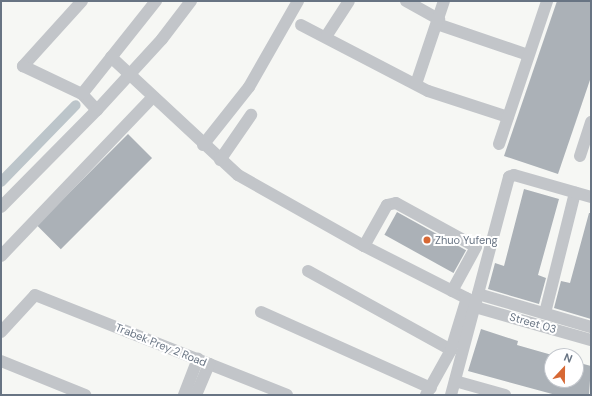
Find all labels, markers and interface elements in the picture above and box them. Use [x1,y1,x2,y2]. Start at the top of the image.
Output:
place label: Zhuo Yufeng [435,233,498,247]
marker: Zhuo Yufeng [422,235,432,245]
street label: Street 03 [508,310,558,336]
street label: Trabek Prey 2 Road [113,321,209,369]
north arrow [544,348,584,388]
text: N [562,350,574,366]

